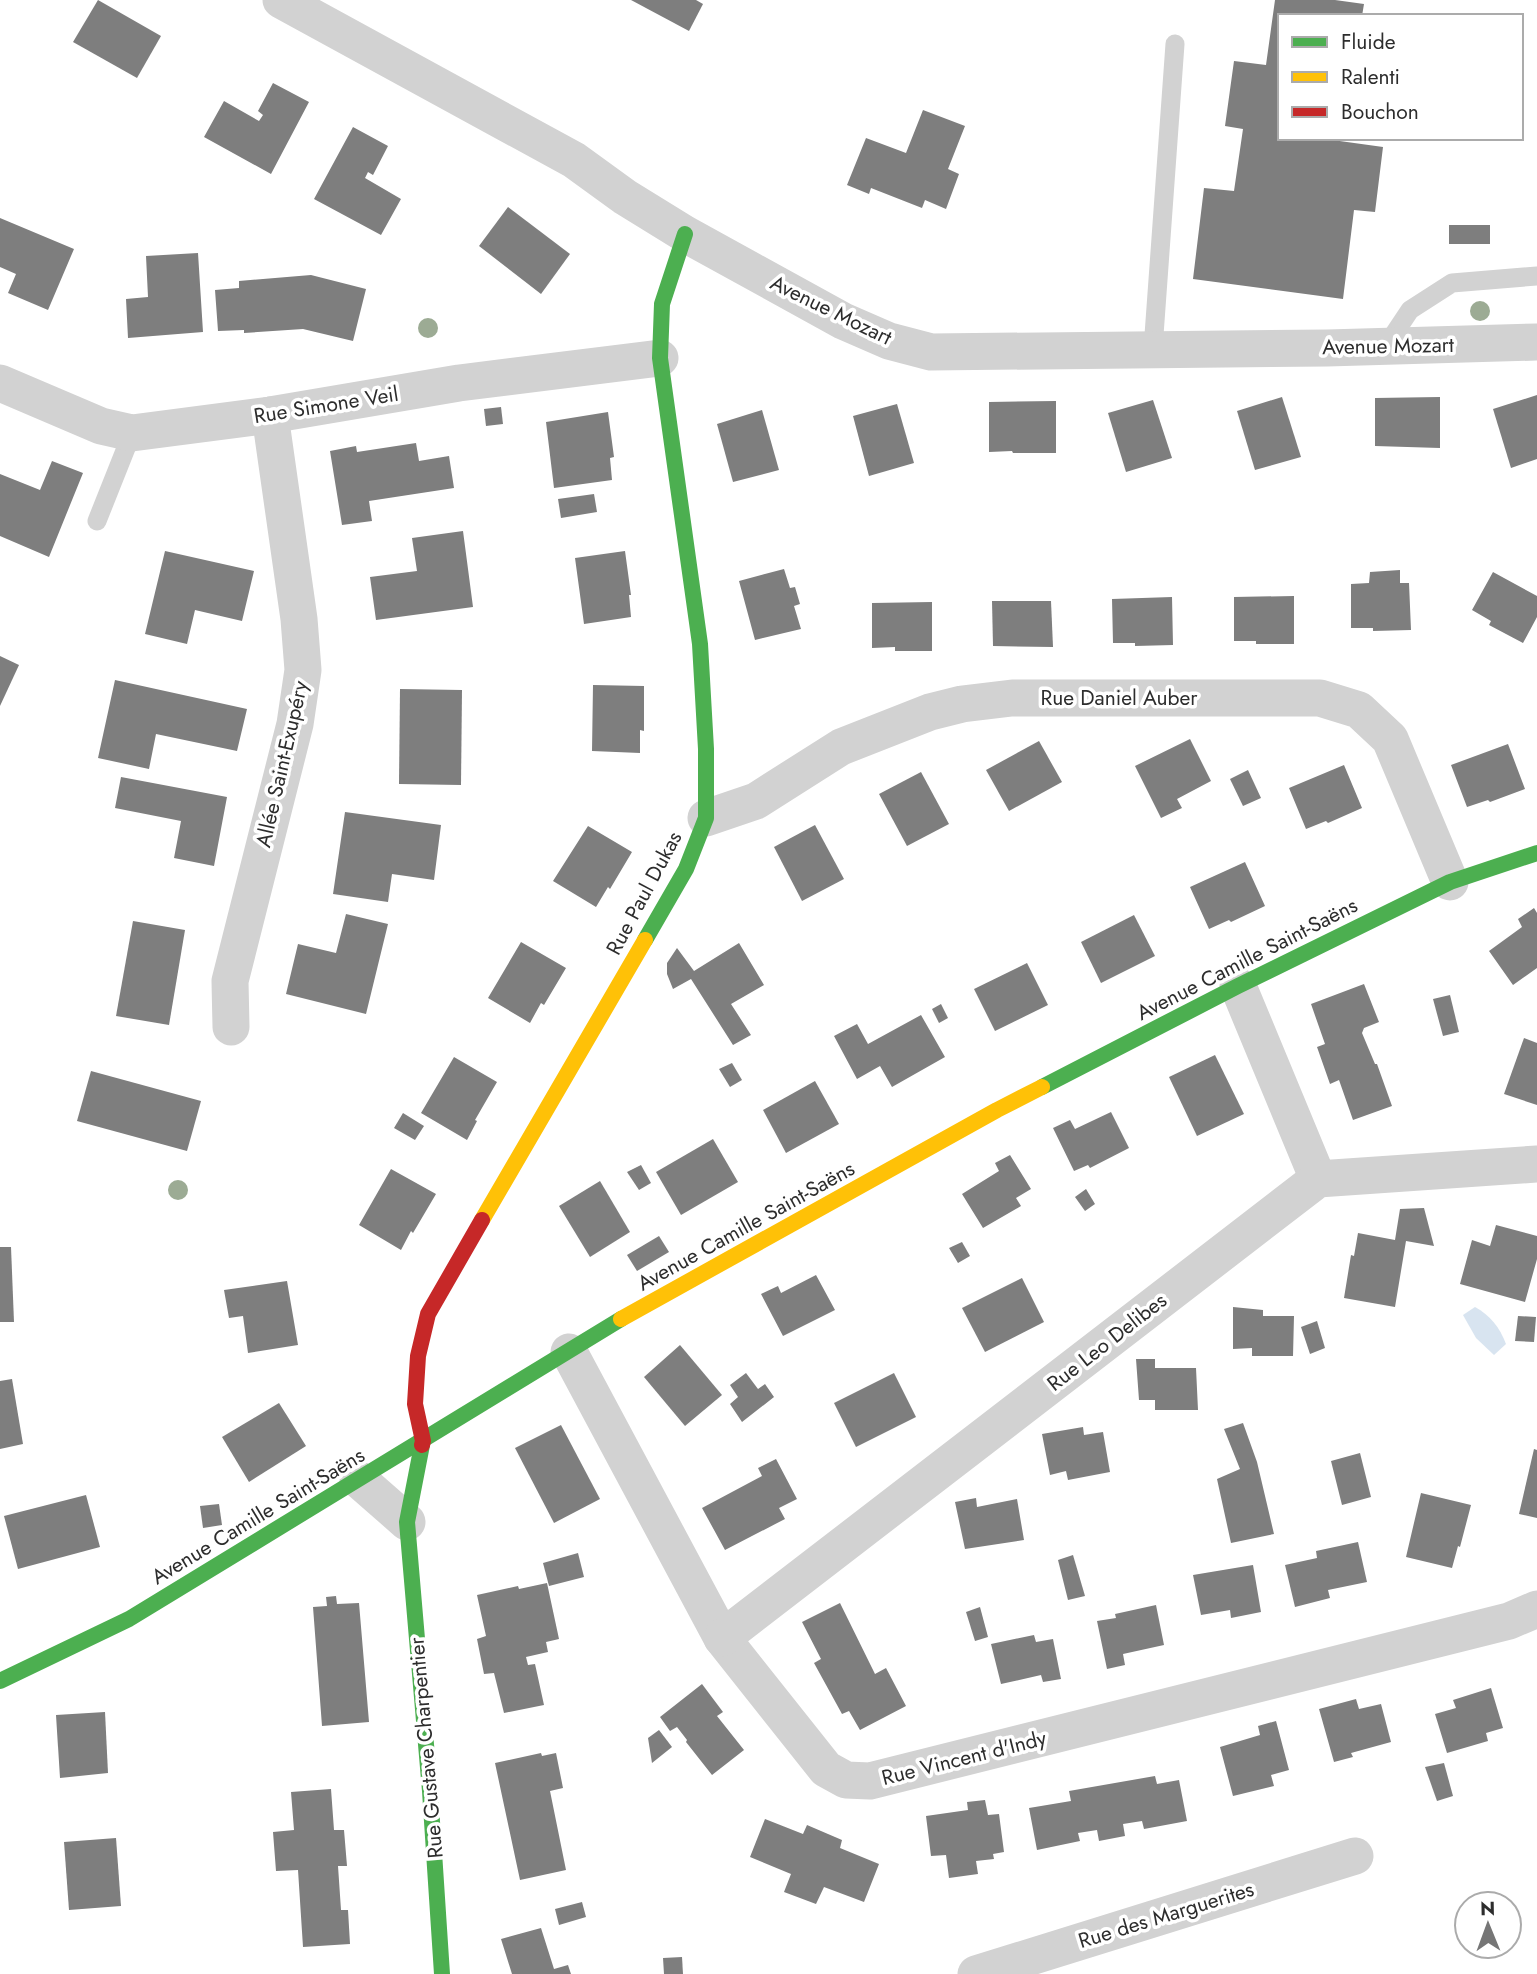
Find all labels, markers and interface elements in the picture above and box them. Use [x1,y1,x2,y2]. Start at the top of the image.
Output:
legend [1278,14,1523,140]
text: Fluide [1341,27,1396,57]
text: Ralenti [1341,62,1400,92]
text: Bouchon [1341,97,1419,127]
street label: Avenue Mozart [765,268,897,352]
street label: Avenue Mozart [1322,330,1454,362]
street label: Rue Simone Veil [251,379,401,431]
street label: Allée Saint-Exupéry [248,677,316,850]
street label: Rue Daniel Auber [1040,683,1198,713]
street label: Rue Paul Dukas [599,826,689,960]
street label: Avenue Camille Saint-Saëns [1131,890,1363,1028]
street label: Avenue Camille Saint-Saëns [632,1154,860,1298]
street label: Rue Leo Delibes [1041,1286,1173,1398]
street label: Avenue Camille Saint-Saëns [146,1440,370,1592]
street label: Rue Gustave Charpentier [401,1635,451,1860]
street label: Rue Vincent d'Indy [878,1723,1050,1793]
street label: Rue des Marguerites [1074,1874,1258,1956]
north arrow [1453,1890,1523,1960]
text: N [1480,1895,1495,1922]

